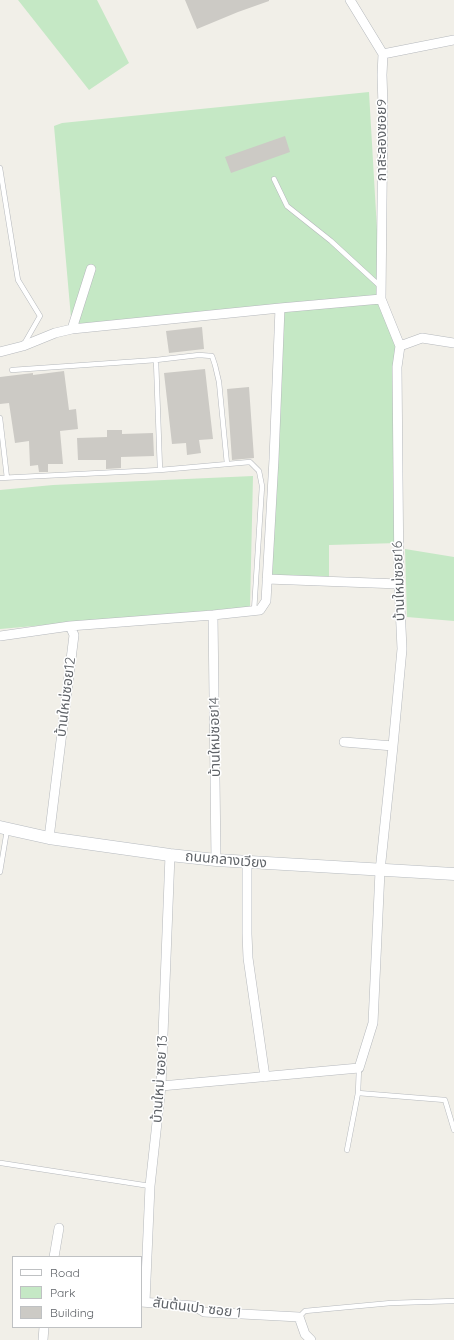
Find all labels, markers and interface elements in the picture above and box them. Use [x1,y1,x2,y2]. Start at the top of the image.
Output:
street label: กาสะลองซอย9 [374,99,390,181]
street label: บ้านใหม่ซอย16 [389,541,409,621]
street label: บ้านใหม่ซอย12 [53,656,79,738]
street label: บ้านใหม่ซอย14 [206,697,224,777]
street label: ถนนกลางเวียง [184,848,268,872]
street label: บ้านใหม่ ซอย 13 [149,1035,171,1123]
legend [12,1256,142,1328]
text: Road [50,1265,80,1280]
text: Park [50,1285,75,1300]
street label: สันต้นเปา ซอย 1 [152,1294,242,1322]
text: Building [50,1305,94,1320]

